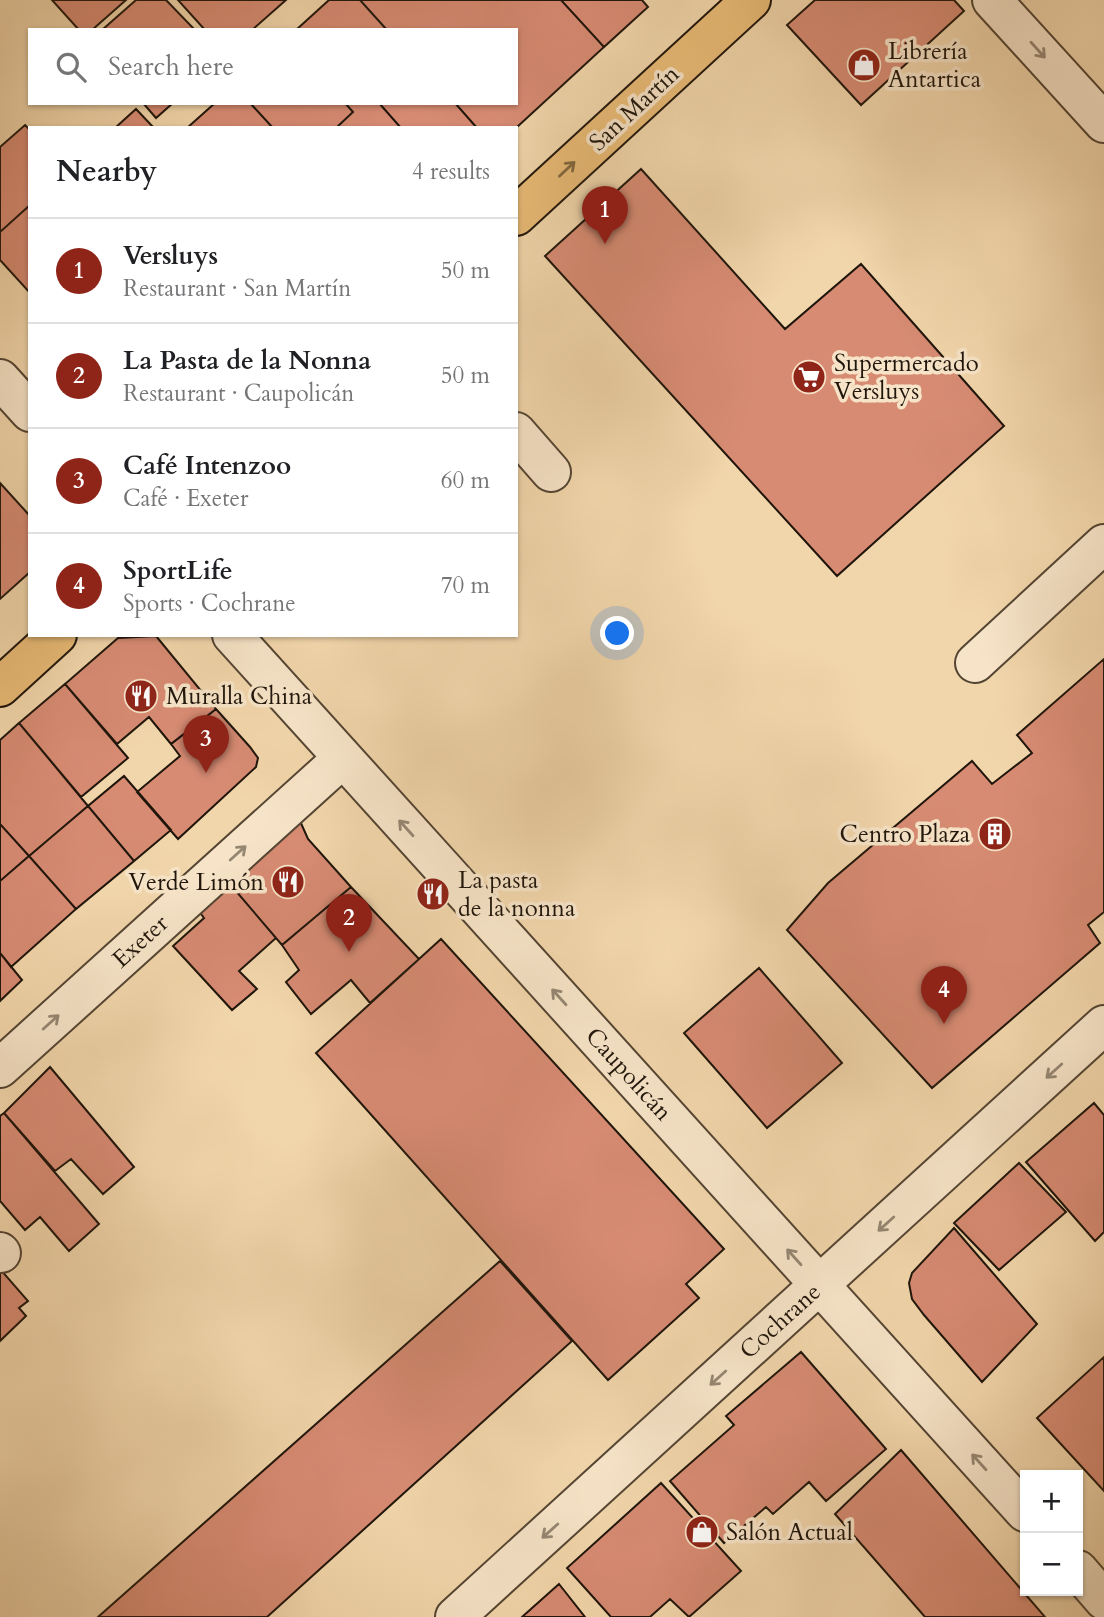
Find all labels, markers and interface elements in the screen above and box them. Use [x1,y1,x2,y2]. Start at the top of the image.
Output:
search box [28,28,518,105]
place label: Librería Antartica [888,35,982,96]
one-way arrow [1029,41,1046,58]
shop icon: Librería Antartica [845,46,883,84]
icon: search [52,48,90,86]
text: Search here [108,49,234,84]
street label: San Martín [582,58,687,159]
text: Nearby [56,151,157,192]
text: 4 results [412,156,490,187]
one-way arrow [558,161,575,178]
pin: 1 [582,186,628,244]
text: Versluys [123,238,218,273]
text: 1 [73,255,85,286]
text: 50 m [441,255,490,286]
text: Restaurant · San Martín [123,273,351,304]
text: La Pasta de la Nonna [123,343,371,378]
place label: Supermercado Versluys [834,347,979,408]
supermarket icon: Supermercado Versluys [790,358,828,396]
text: 2 [73,360,85,391]
text: 50 m [441,360,490,391]
text: Restaurant · Caupolicán [123,378,354,409]
text: Café Intenzoo [123,448,291,483]
text: 3 [73,465,85,496]
text: 60 m [441,465,490,496]
text: Café · Exeter [123,483,248,514]
text: SportLife [123,553,233,588]
text: 4 [73,570,85,601]
text: 70 m [441,570,490,601]
text: Sports · Cochrane [123,588,296,619]
your location [600,616,634,650]
restaurant icon: Muralla China [122,677,160,715]
place label: Muralla China [166,680,313,713]
pin: 3 [183,715,229,773]
building icon: Centro Plaza [976,815,1014,853]
place label: Centro Plaza [840,818,971,851]
one-way arrow [399,820,415,838]
one-way arrow [229,845,246,862]
restaurant icon: Verde Limón [269,863,307,901]
place label: La pasta de la nonna [458,864,576,925]
place label: Verde Limón [128,866,264,899]
restaurant icon: La pasta de la nonna [414,875,452,913]
pin: 2 [326,894,372,952]
street label: Exeter [105,907,176,975]
pin: 4 [921,966,967,1024]
one-way arrow [551,988,567,1006]
one-way arrow [42,1014,60,1030]
street label: Caupolicán [578,1020,680,1129]
one-way arrow [1046,1062,1063,1079]
one-way arrow [877,1216,895,1232]
one-way arrow [786,1248,802,1266]
street label: Cochrane [732,1276,828,1367]
one-way arrow [710,1369,727,1386]
one-way arrow [971,1454,988,1471]
map controls [1020,1470,1083,1596]
button: + [1020,1470,1083,1533]
shop icon: Salón Actual [683,1513,721,1551]
place label: Salón Actual [726,1516,853,1549]
one-way arrow [541,1523,559,1539]
button: − [1020,1533,1083,1596]

